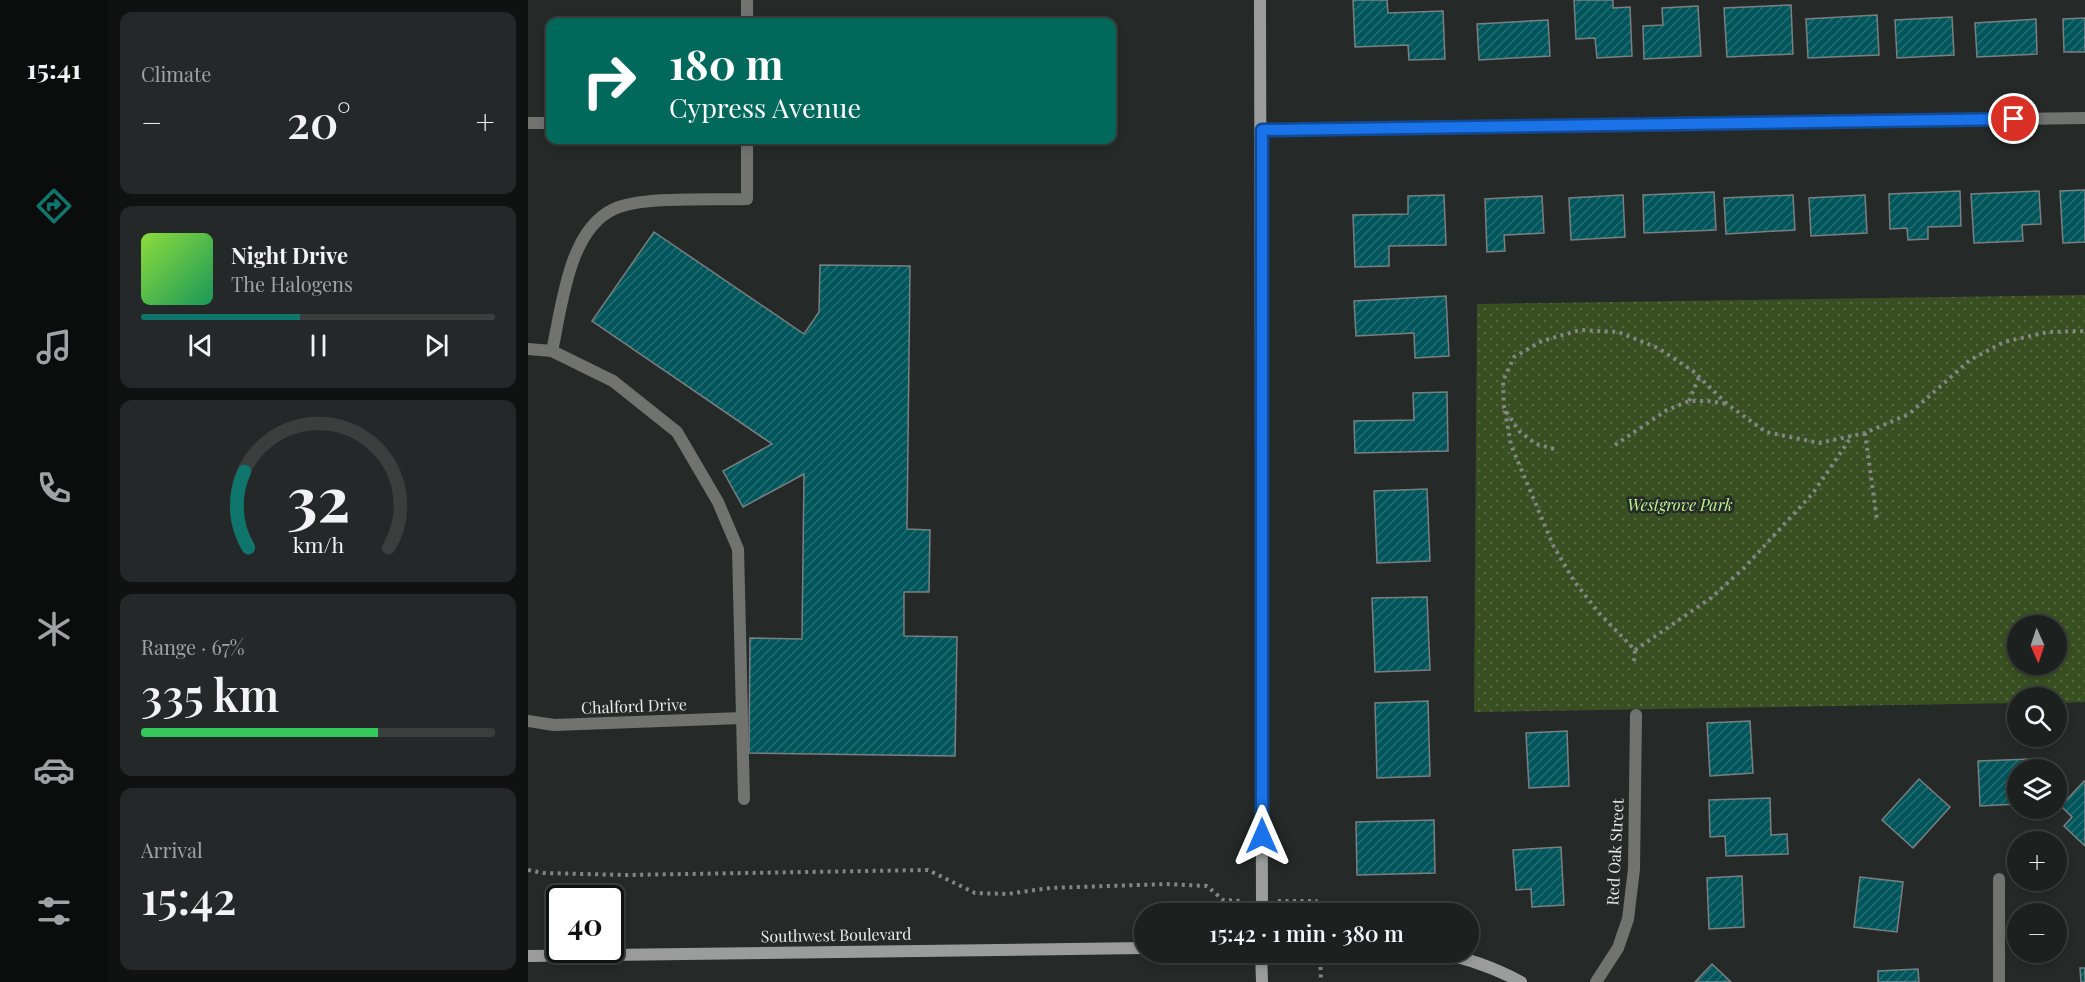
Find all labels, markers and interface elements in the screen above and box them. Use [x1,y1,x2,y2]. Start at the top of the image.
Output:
text: 180 m [669,35,784,91]
icon: right [570,42,648,120]
text: 15:41 [27,50,81,86]
text: Climate [141,60,211,87]
text: Cypress Avenue [669,89,861,125]
text: 20° [287,90,351,150]
pin [1988,93,2039,144]
text: − [141,99,162,143]
text: + [476,99,495,143]
icon: arrive [1997,102,2030,135]
icon: directions [33,185,75,227]
text: Night Drive [231,240,348,270]
text: The Halogens [231,270,353,297]
icon: music [33,326,75,368]
icon: previous [184,329,217,362]
icon: pause [302,329,335,362]
icon: next [420,329,453,362]
text: 32 [286,454,350,538]
icon: phone [33,467,75,509]
park label: Westgrove Park [1627,494,1733,515]
text: km/h [292,530,344,558]
icon: climate [33,608,75,650]
north arrow [2007,615,2067,675]
map controls [2007,615,2067,963]
text: Range · 67% [141,633,245,660]
text: 335 km [141,663,279,723]
button: search [2007,687,2067,747]
street label: Chalford Drive [581,693,687,718]
icon: car [33,749,75,791]
button: layers [2007,759,2067,819]
street label: Red Oak Street [1601,798,1628,906]
position arrow [1230,804,1294,868]
button: + [2007,831,2067,891]
text: Arrival [141,836,203,863]
text: 15:42 [141,866,236,926]
speed limit sign: 40 [546,885,624,963]
icon: filters [33,890,75,932]
button: − [2007,903,2067,963]
text: 15:42 · 1 min · 380 m [1209,918,1404,948]
street label: Southwest Boulevard [760,923,912,946]

